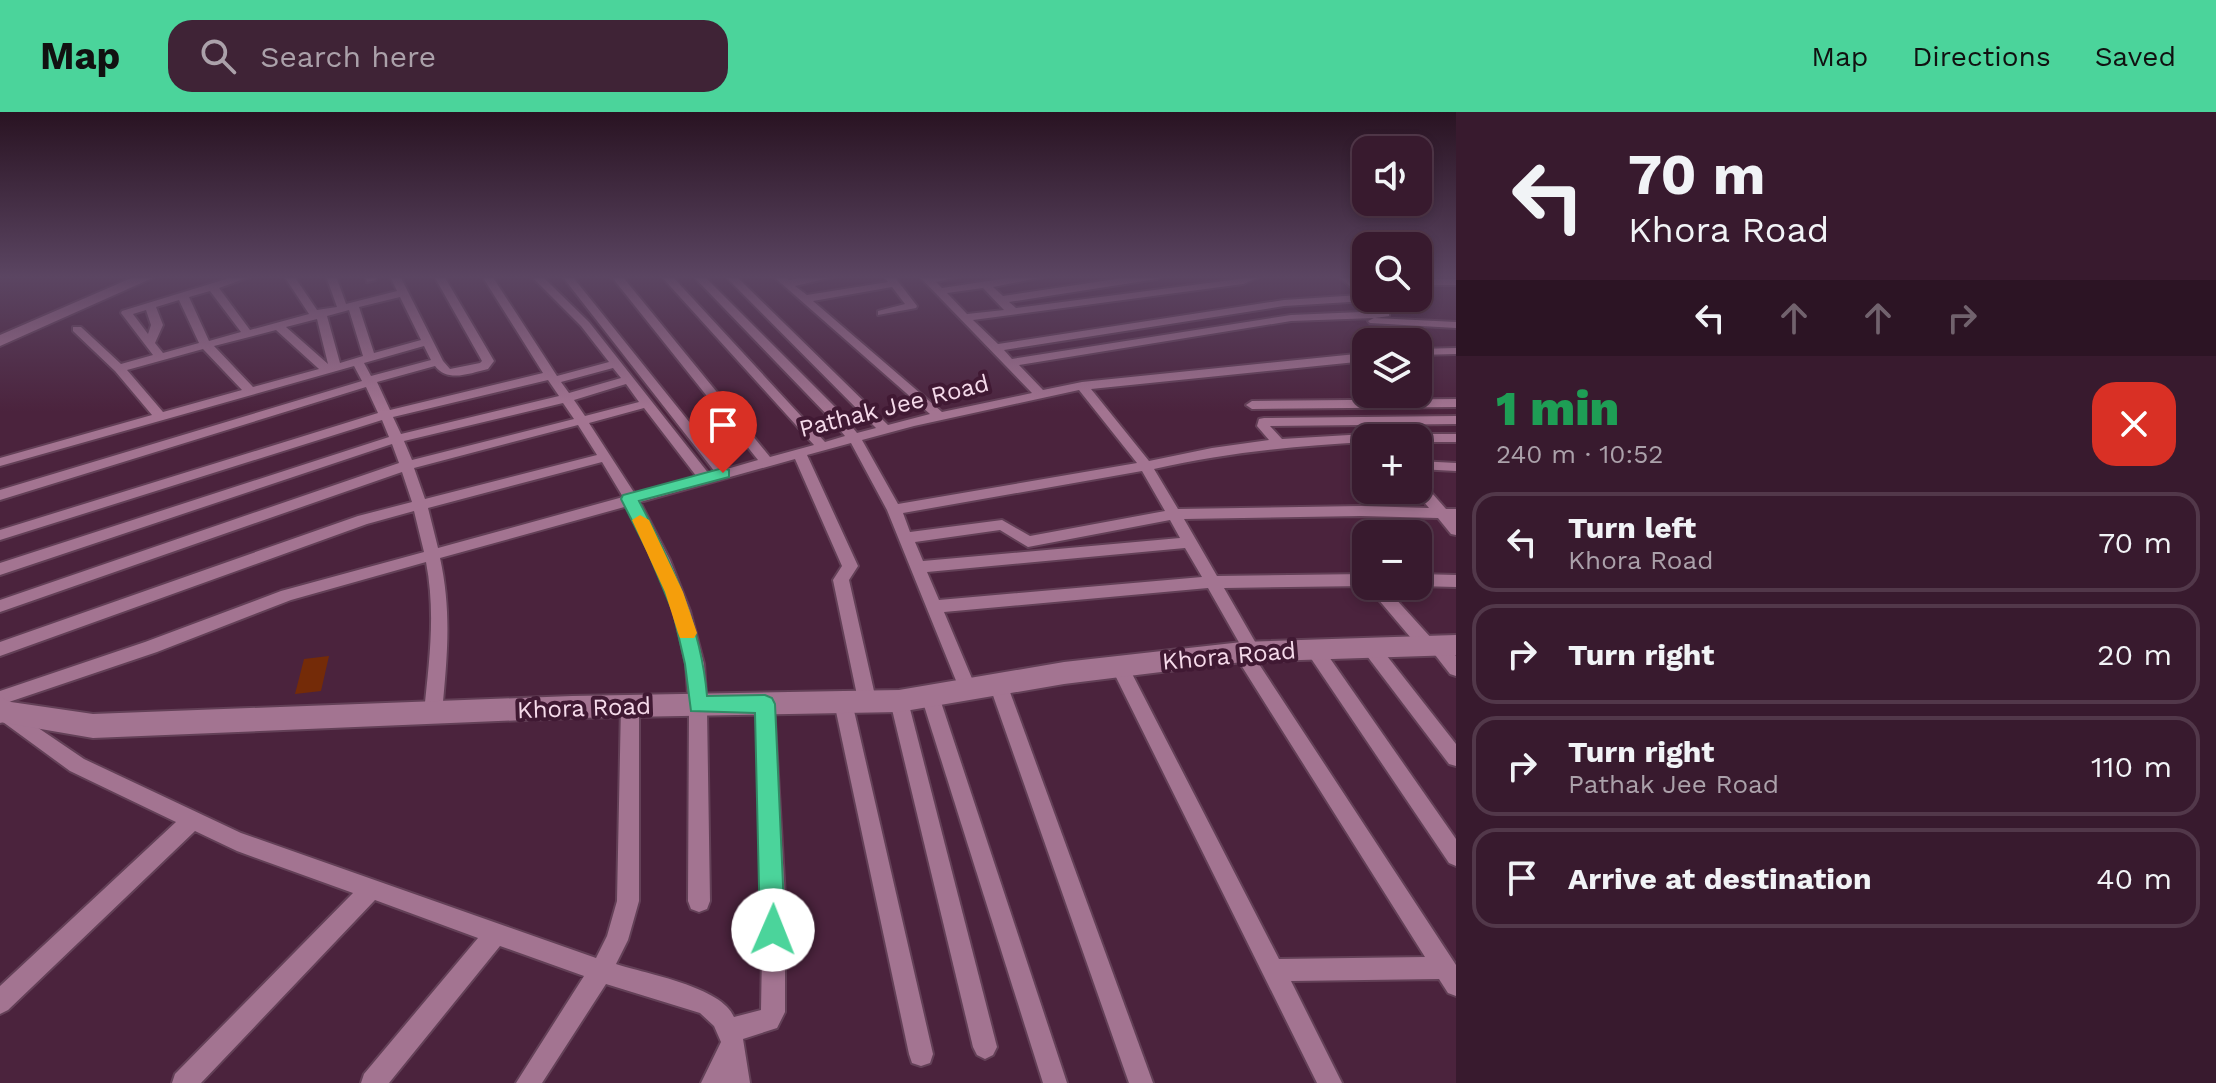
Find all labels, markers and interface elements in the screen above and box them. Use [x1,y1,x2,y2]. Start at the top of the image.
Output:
search box [168,20,728,92]
text: Map [40,34,120,78]
icon: search [196,34,240,78]
text: Search here [260,39,436,74]
text: Map [1811,40,1868,73]
text: Directions [1912,40,2051,73]
text: Saved [2095,40,2176,73]
map controls [1352,136,1432,600]
button: sound [1352,136,1432,216]
text: 70 m [1628,142,1765,208]
icon: left [1496,144,1600,248]
text: Khora Road [1628,209,1829,251]
button: search [1352,232,1432,312]
icon: left [1688,296,1732,340]
icon: ahead [1772,296,1816,340]
icon: ahead [1856,296,1900,340]
icon: right [1940,296,1984,340]
button: layers [1352,328,1432,408]
street label: Pathak Jee Road [796,369,992,443]
text: 1 min [1496,380,1619,437]
button: close [2092,382,2176,466]
pin [689,391,757,473]
icon: arrive [701,403,745,447]
button: + [1352,424,1432,504]
text: 240 m · 10:52 [1496,439,1663,469]
text: Turn left [1568,510,1696,545]
button: − [1352,520,1432,600]
icon: left [1500,520,1544,564]
text: 70 m [2098,525,2172,560]
text: Khora Road [1568,545,1713,575]
icon: right [1500,632,1544,676]
street label: Khora Road [1161,636,1297,676]
text: Turn right [1568,637,1714,672]
text: 20 m [2097,637,2172,672]
street label: Khora Road [516,692,652,724]
text: Turn right [1568,734,1714,769]
icon: right [1500,744,1544,788]
text: 110 m [2091,749,2172,784]
text: Pathak Jee Road [1568,769,1779,799]
icon: arrive [1500,856,1544,900]
text: Arrive at destination [1568,861,1872,896]
text: 40 m [2096,861,2172,896]
position arrow [731,888,815,972]

